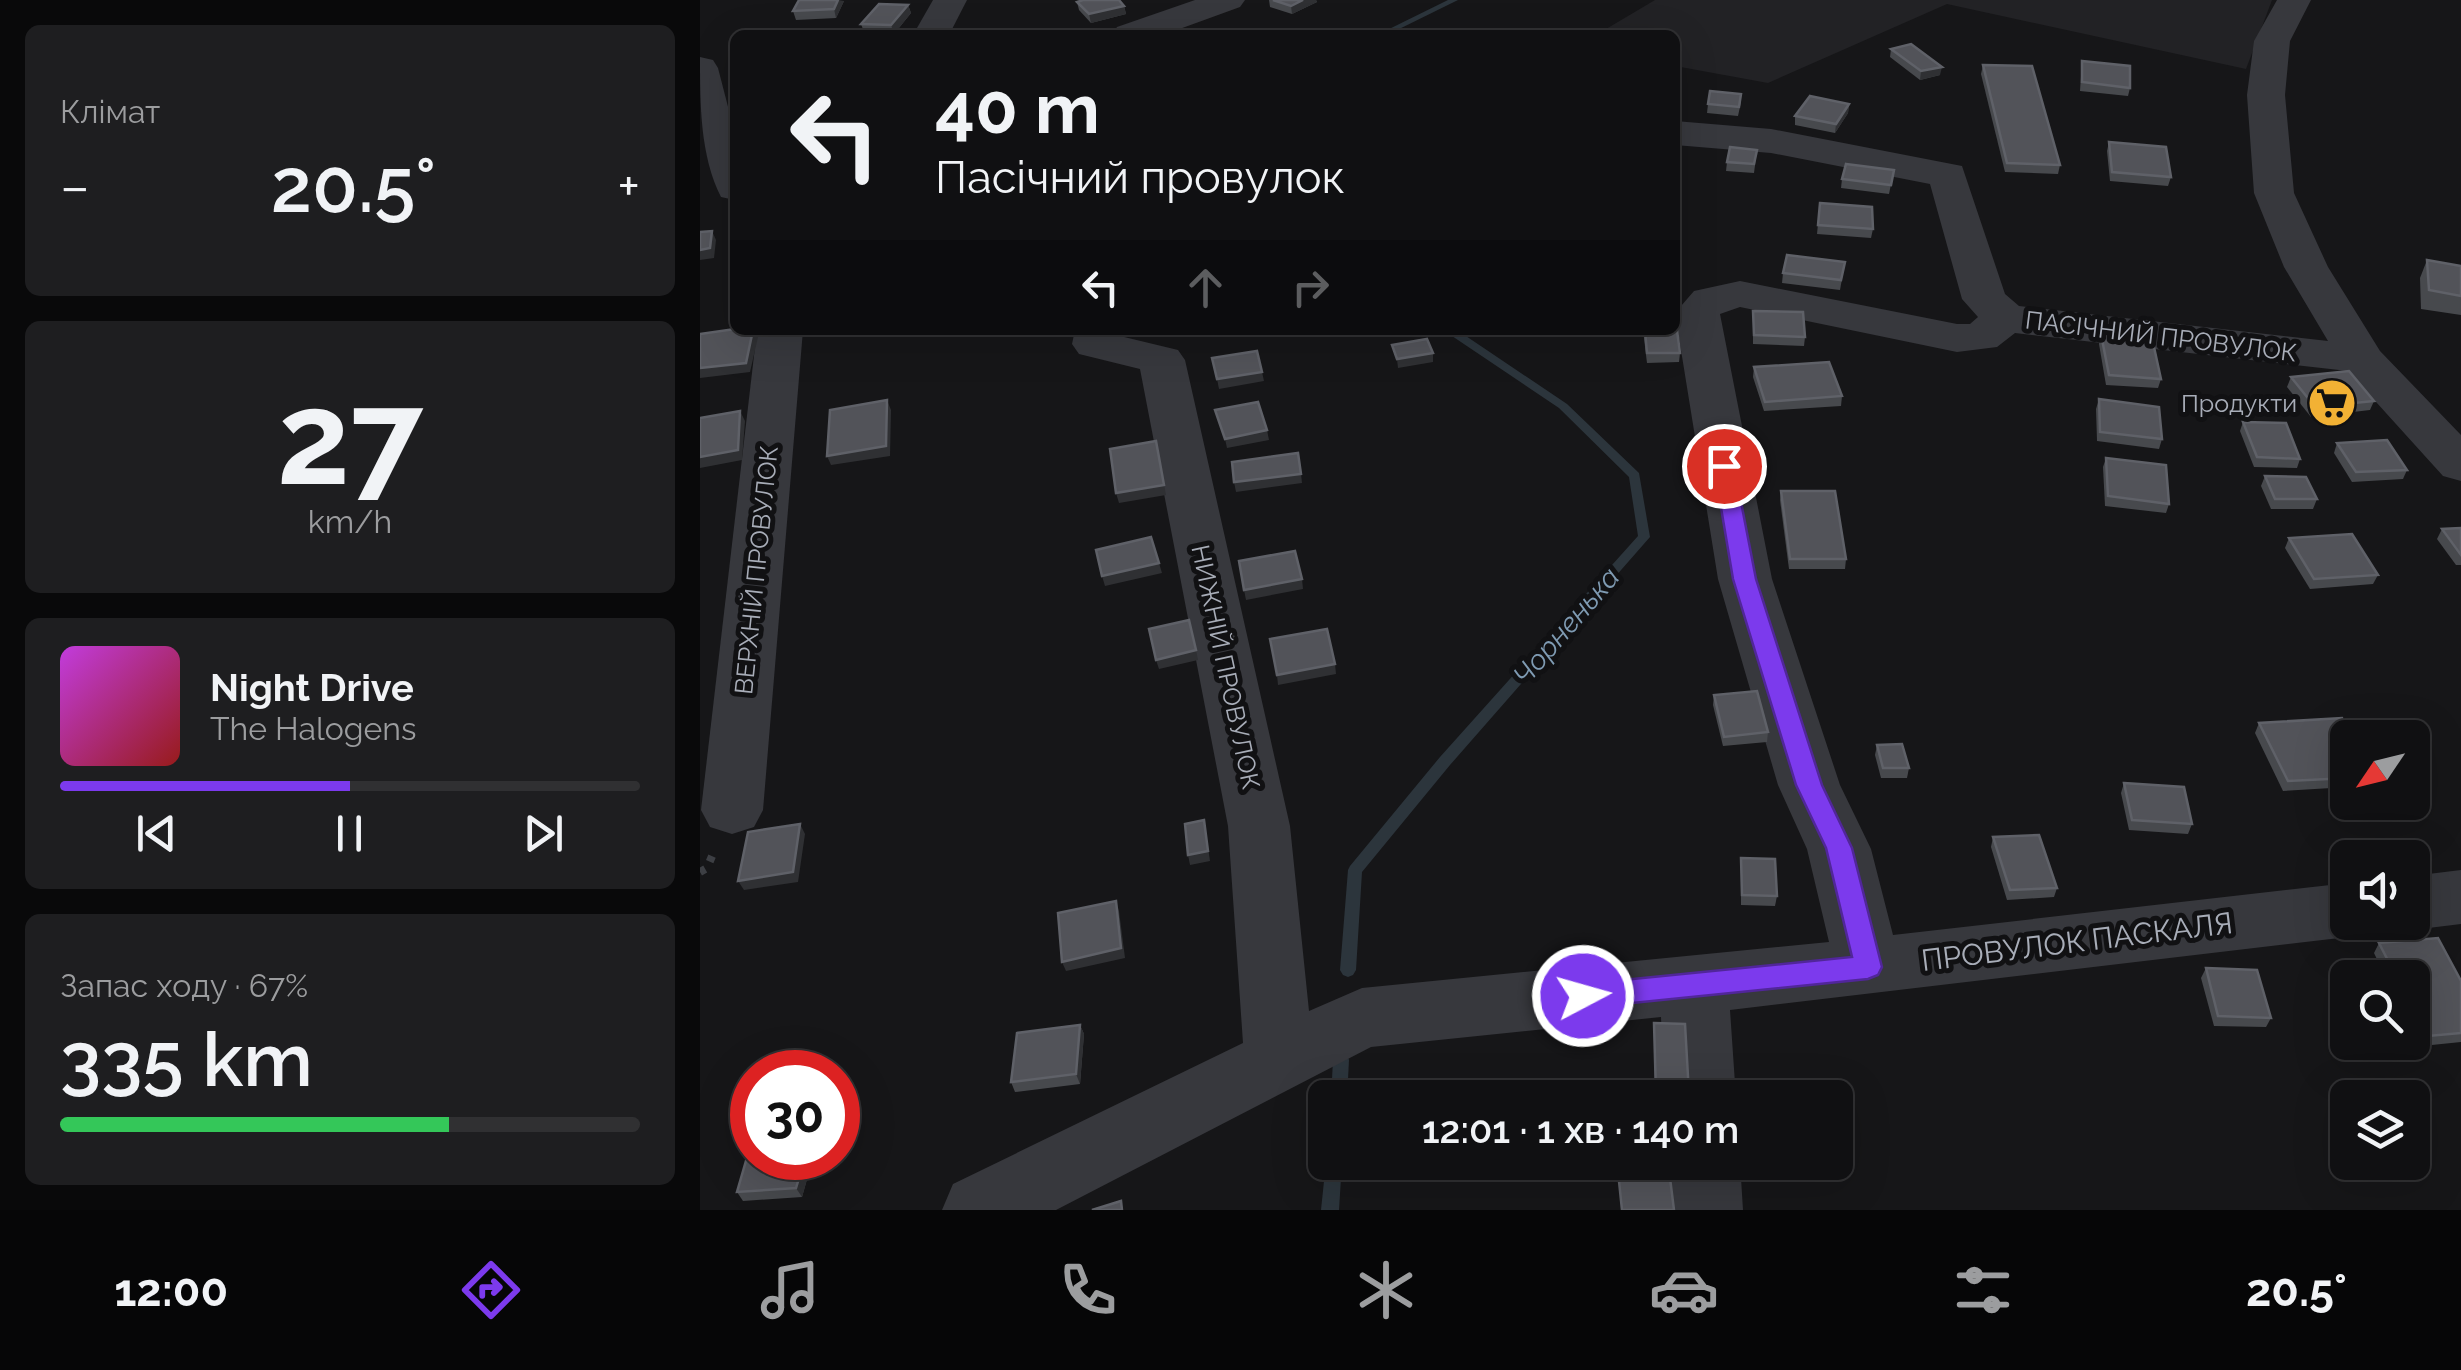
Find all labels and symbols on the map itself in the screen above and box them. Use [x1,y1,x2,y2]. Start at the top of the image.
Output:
street label: ПАСІЧНИЙ ПРОВУЛОК [2023,304,2299,368]
supermarket icon: Продукти [2306,377,2358,429]
place label: Продукти [2181,388,2297,418]
pin [1682,424,1767,509]
street label: ВЕРХНІЙ ПРОВУЛОК [728,444,784,696]
street label: НИЖНІЙ ПРОВУЛОК [1185,542,1267,792]
water label: Чорненька [1506,561,1626,692]
north arrow [2330,720,2430,820]
street label: ПРОВУЛОК ПАСКАЛЯ [1919,905,2235,978]
position arrow [1531,944,1635,1048]
speed limit sign: 30 [730,1050,860,1180]

